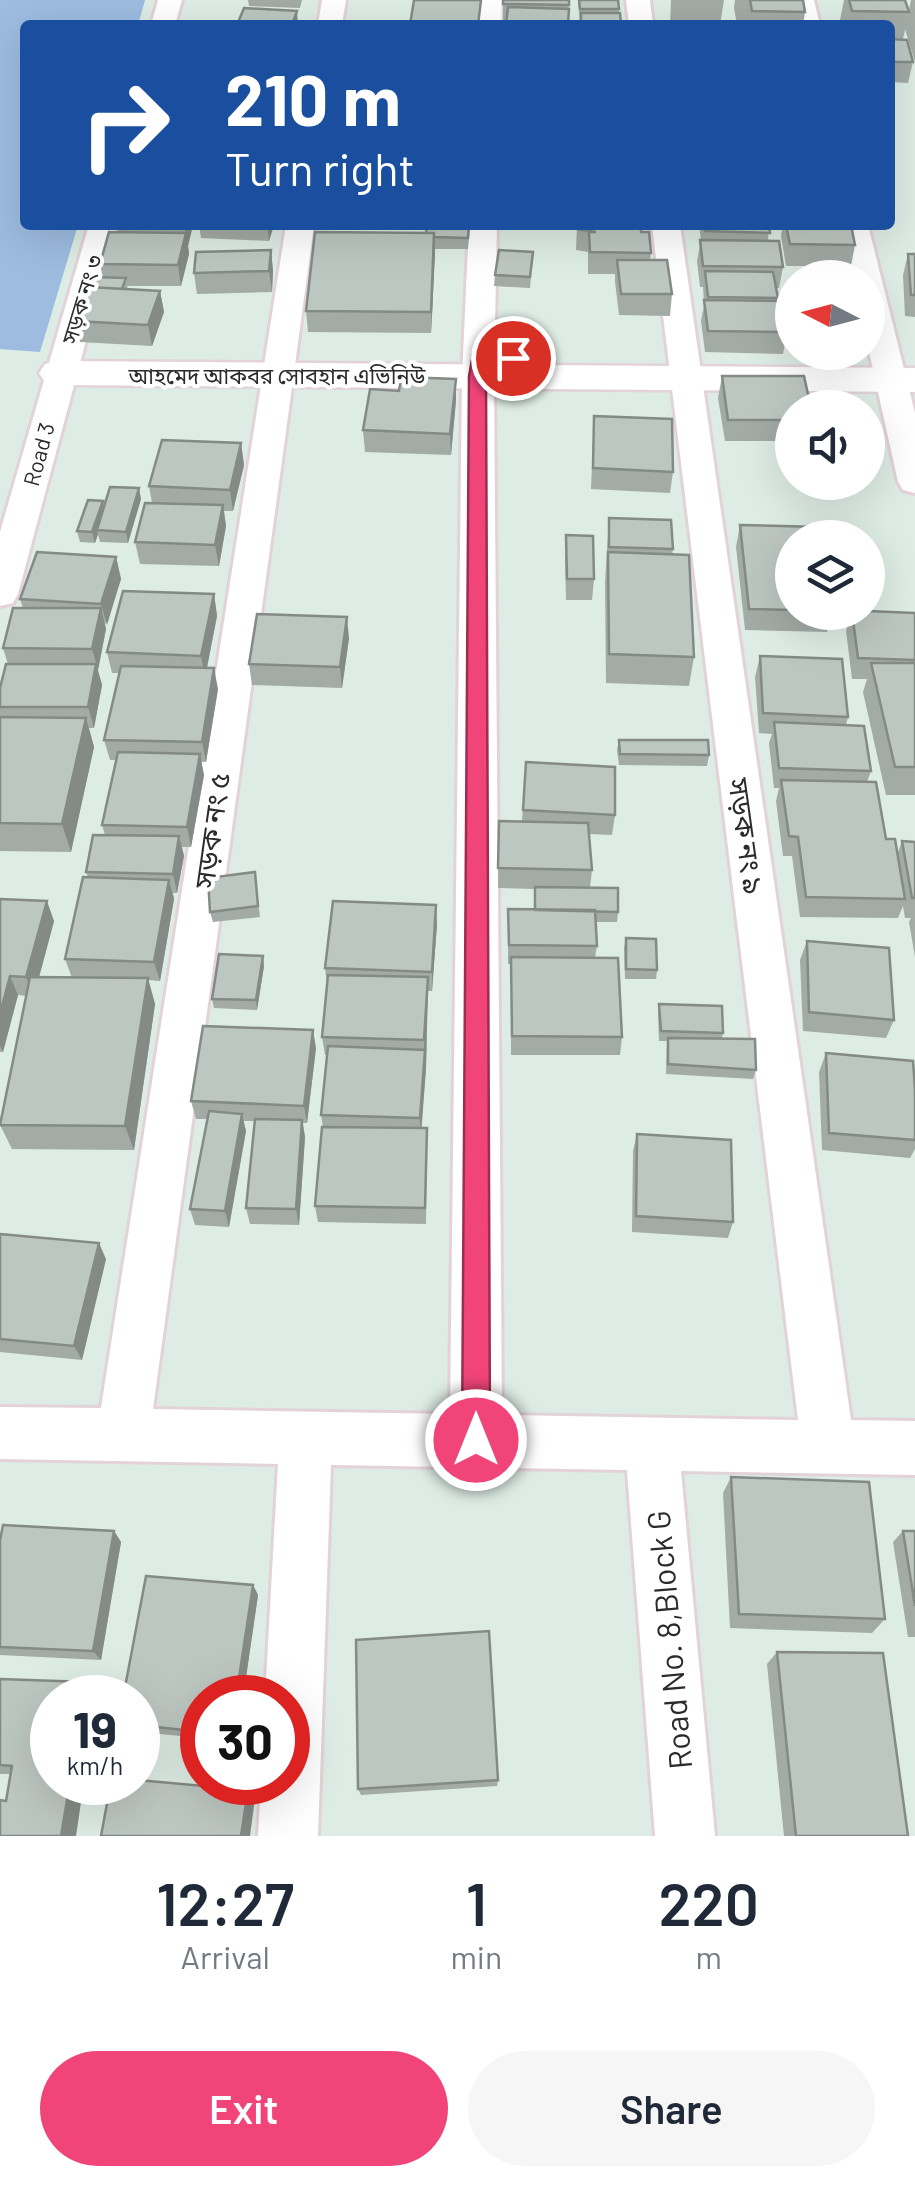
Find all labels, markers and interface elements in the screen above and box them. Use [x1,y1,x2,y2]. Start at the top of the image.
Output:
text: 210 m [225,56,401,140]
icon: right [60,60,190,190]
text: Turn right [225,141,415,195]
street label: সড়ক নং ৩ [55,251,107,348]
north arrow [775,260,885,370]
map controls [775,260,885,630]
pin [471,316,556,401]
icon: arrive [486,331,541,386]
street label: আহমেদ আকবর সোবহান এভিনিউ [127,362,426,388]
button: sound [775,390,885,500]
street label: Road 3 [17,420,59,488]
button: layers [775,520,885,630]
street label: সড়ক নং ৫ [186,770,236,891]
street label: সড়ক নং ৯ [722,775,772,896]
position arrow [424,1388,528,1492]
street label: Road No. 8,Block G [638,1509,698,1771]
speed limit sign: 30 [180,1675,310,1805]
text: 19 [73,1698,117,1758]
text: km/h [67,1750,123,1780]
text: 12:27 [156,1866,294,1938]
text: 1 [466,1866,487,1938]
text: 220 [659,1866,759,1938]
text: Arrival [180,1937,270,1975]
text: min [450,1937,502,1975]
text: m [695,1937,722,1975]
button: Exit [40,2051,448,2166]
button: Share [468,2051,875,2166]

